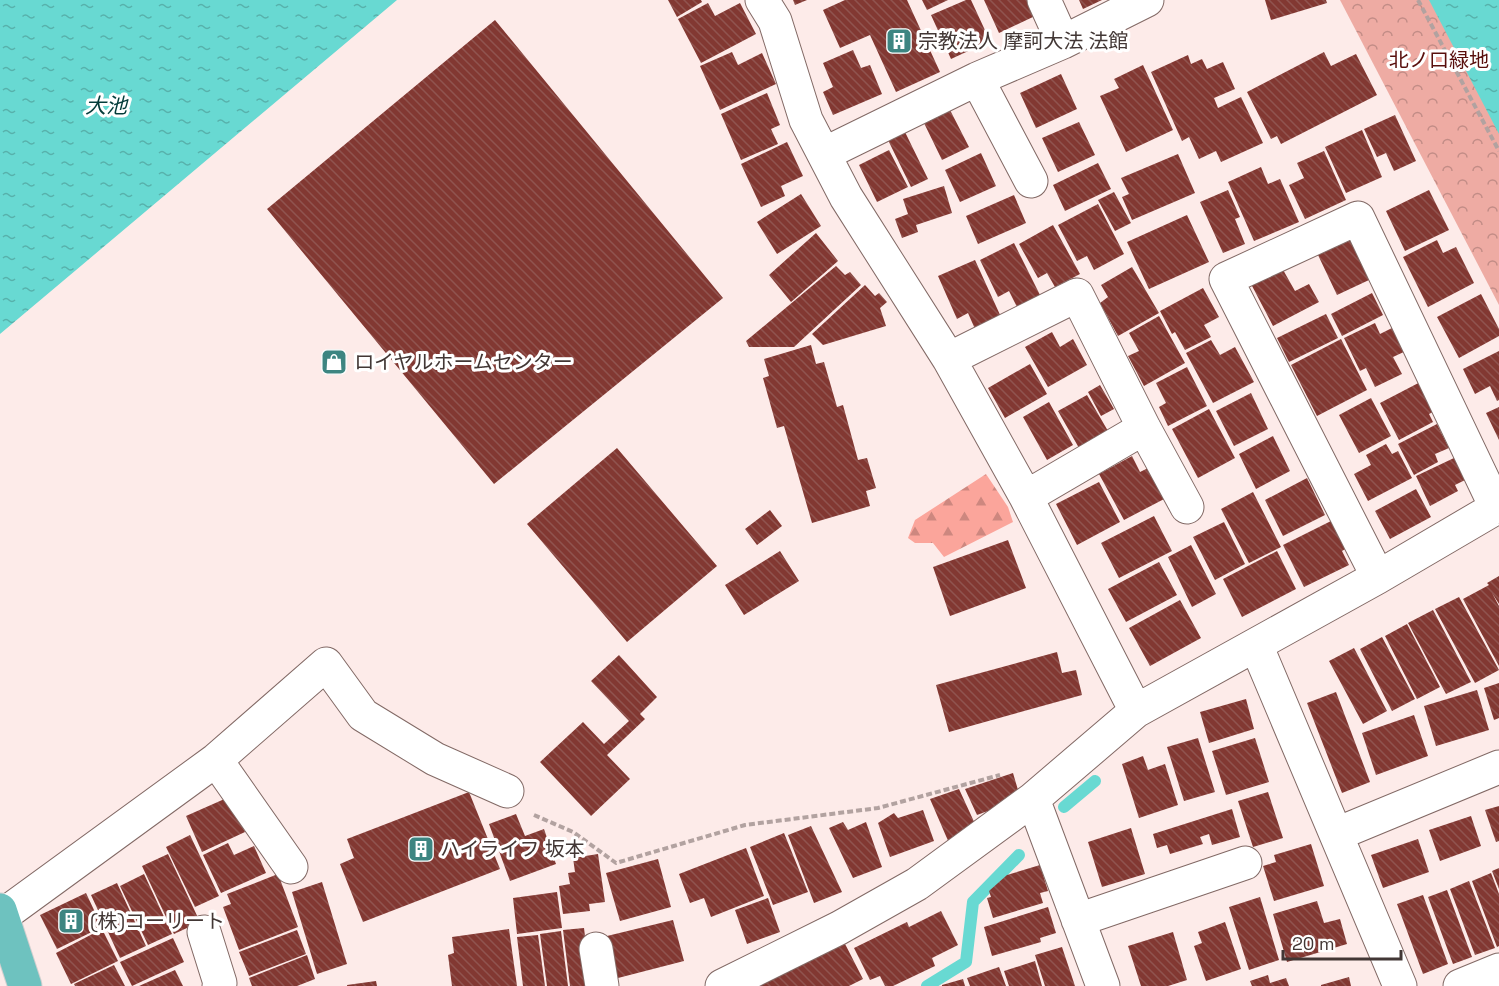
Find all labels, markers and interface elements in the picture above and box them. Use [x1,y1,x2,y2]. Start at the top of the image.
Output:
building icon: 宗教法人 摩訶大法 法館 [884,26,914,56]
place label: 宗教法人 摩訶大法 法館 [918,28,1128,54]
park label: 北ノ口緑地 [1389,47,1489,73]
water label: 大池 [85,92,129,119]
shop icon: ロイヤルホームセンター [319,347,349,377]
place label: ロイヤルホームセンター [354,349,573,375]
building icon: ハイライフ 坂本 [406,834,436,864]
place label: ハイライフ 坂本 [440,836,585,862]
building icon: (株)コーリート [56,906,86,936]
place label: (株)コーリート [90,908,225,934]
scale bar [1283,923,1402,961]
text: 20 m [1292,932,1335,955]

